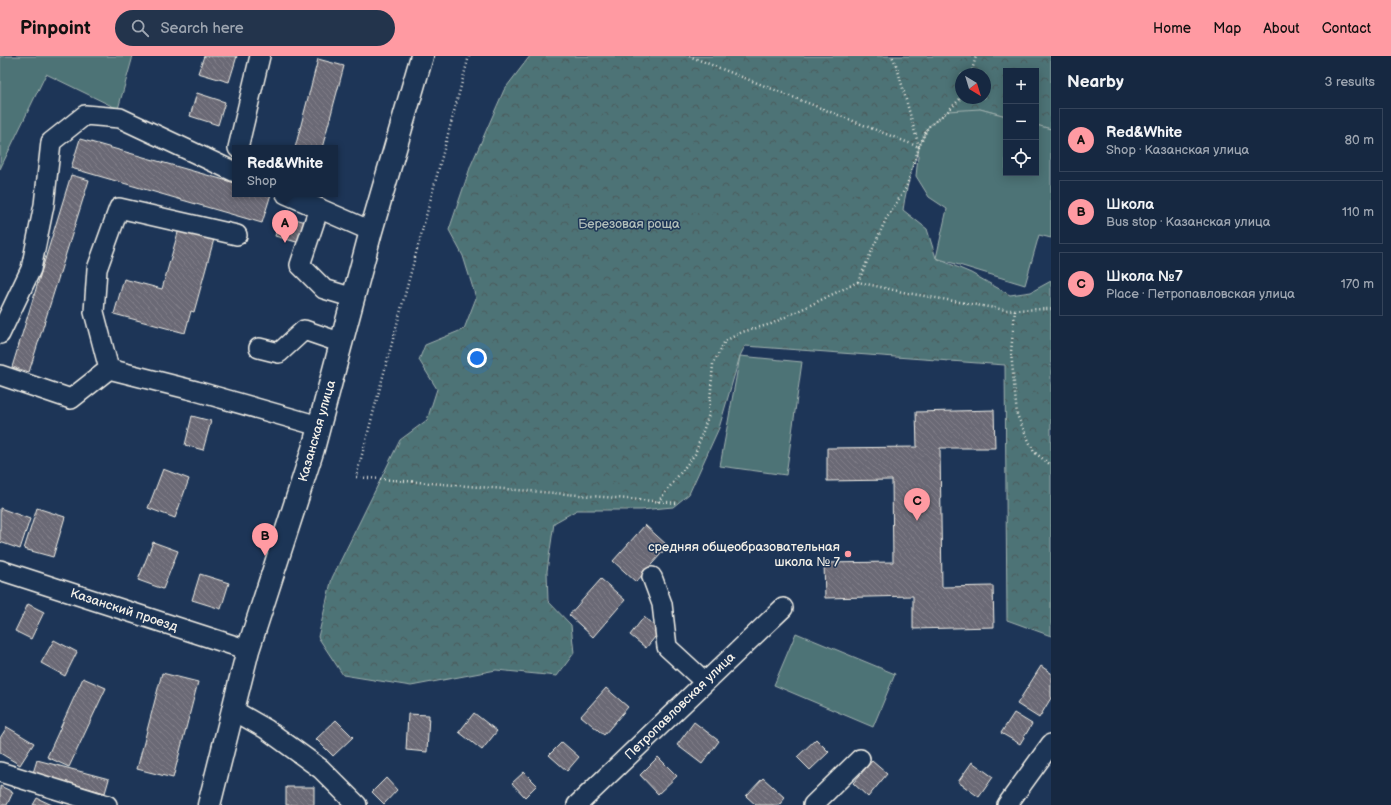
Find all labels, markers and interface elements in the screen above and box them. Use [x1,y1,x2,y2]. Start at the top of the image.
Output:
search box [115,10,395,46]
text: Pinpoint [20,17,91,40]
icon: search [129,17,151,39]
text: Search here [161,19,244,38]
text: Home [1153,20,1191,37]
text: Map [1213,20,1241,37]
text: About [1263,20,1300,37]
text: Contact [1322,20,1371,37]
north arrow [955,68,991,104]
map controls [1003,68,1039,176]
button: + [1003,68,1039,104]
text: Nearby [1067,72,1124,92]
text: 3 results [1324,74,1375,90]
button: − [1003,104,1039,140]
text: Red&White [1106,123,1182,142]
text: A [1077,132,1085,148]
text: 80 m [1345,132,1374,148]
button: locate [1003,140,1039,176]
text: Shop · Казанская улица [1106,142,1249,158]
popup [232,145,338,197]
text: Red&White [247,154,323,173]
text: Shop [247,173,277,189]
text: Школа [1106,195,1154,214]
text: B [1076,204,1086,220]
text: 110 m [1342,204,1374,220]
pin: A [272,210,298,243]
text: Bus stop · Казанская улица [1106,214,1270,230]
park label: Березовая роща [578,216,680,232]
text: Школа №7 [1106,267,1183,286]
text: C [1076,276,1086,292]
text: 170 m [1341,276,1374,292]
text: Place · Петропавловская улица [1106,286,1295,302]
your location [467,348,487,368]
street label: Казанская улица [295,378,339,484]
pin: C [904,488,930,521]
pin: B [252,523,278,556]
place label: средняя общеобразовательная школа № 7 [648,539,841,570]
marker: средняя общеобразовательная школа № 7 [843,549,853,559]
street label: Казанский проезд [68,585,180,635]
street label: Петропавловская улица [621,649,739,763]

